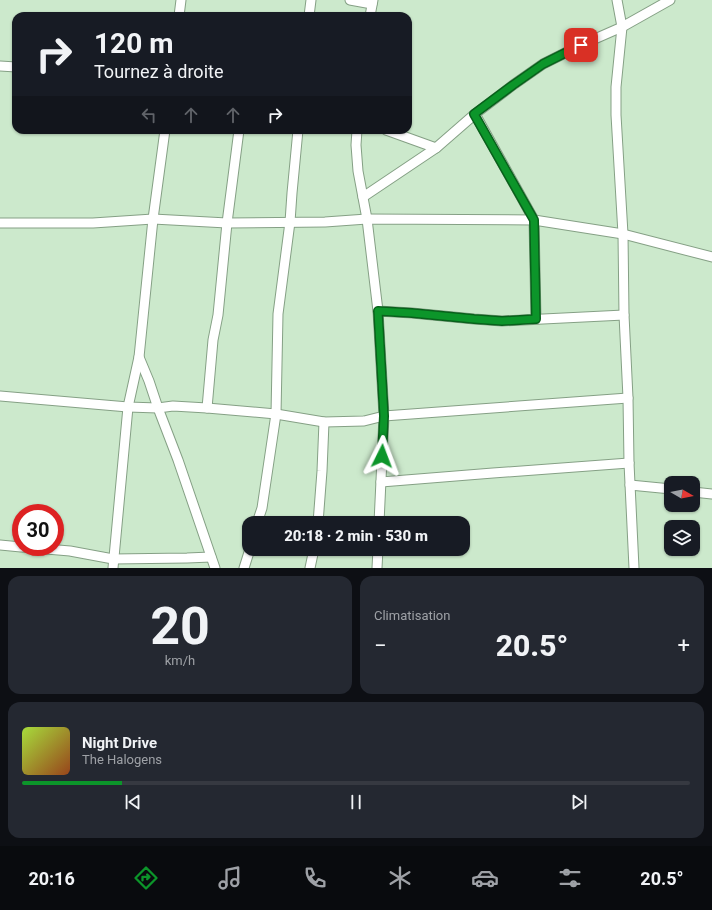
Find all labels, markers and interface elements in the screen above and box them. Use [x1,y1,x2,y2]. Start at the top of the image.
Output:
text: 120 m [94,27,173,60]
icon: right [28,28,80,80]
pin [564,28,598,62]
icon: arrive [570,34,592,56]
text: Tournez à droite [94,61,223,82]
icon: left [138,104,160,126]
icon: ahead [180,104,202,126]
icon: ahead [222,104,244,126]
icon: right [264,104,286,126]
position arrow [361,435,403,477]
north arrow [664,476,700,512]
map controls [664,476,700,556]
speed limit sign: 30 [12,504,64,556]
button: layers [664,520,700,556]
text: 20:18 · 2 min · 530 m [284,527,428,545]
text: 20 [150,596,210,657]
text: Climatisation [374,608,450,623]
text: 20.5° [496,628,568,663]
text: − [374,633,387,658]
text: + [678,633,690,658]
text: km/h [165,653,195,668]
text: Night Drive [82,734,157,752]
text: The Halogens [82,752,162,767]
icon: previous [122,791,144,813]
icon: pause [345,791,367,813]
icon: next [568,791,590,813]
icon: directions [132,864,160,892]
icon: music [216,864,244,892]
icon: phone [301,864,329,892]
icon: climate [386,864,414,892]
icon: car [471,864,499,892]
icon: filters [556,864,584,892]
text: 20:16 [28,868,75,889]
text: 20.5° [640,868,684,889]

